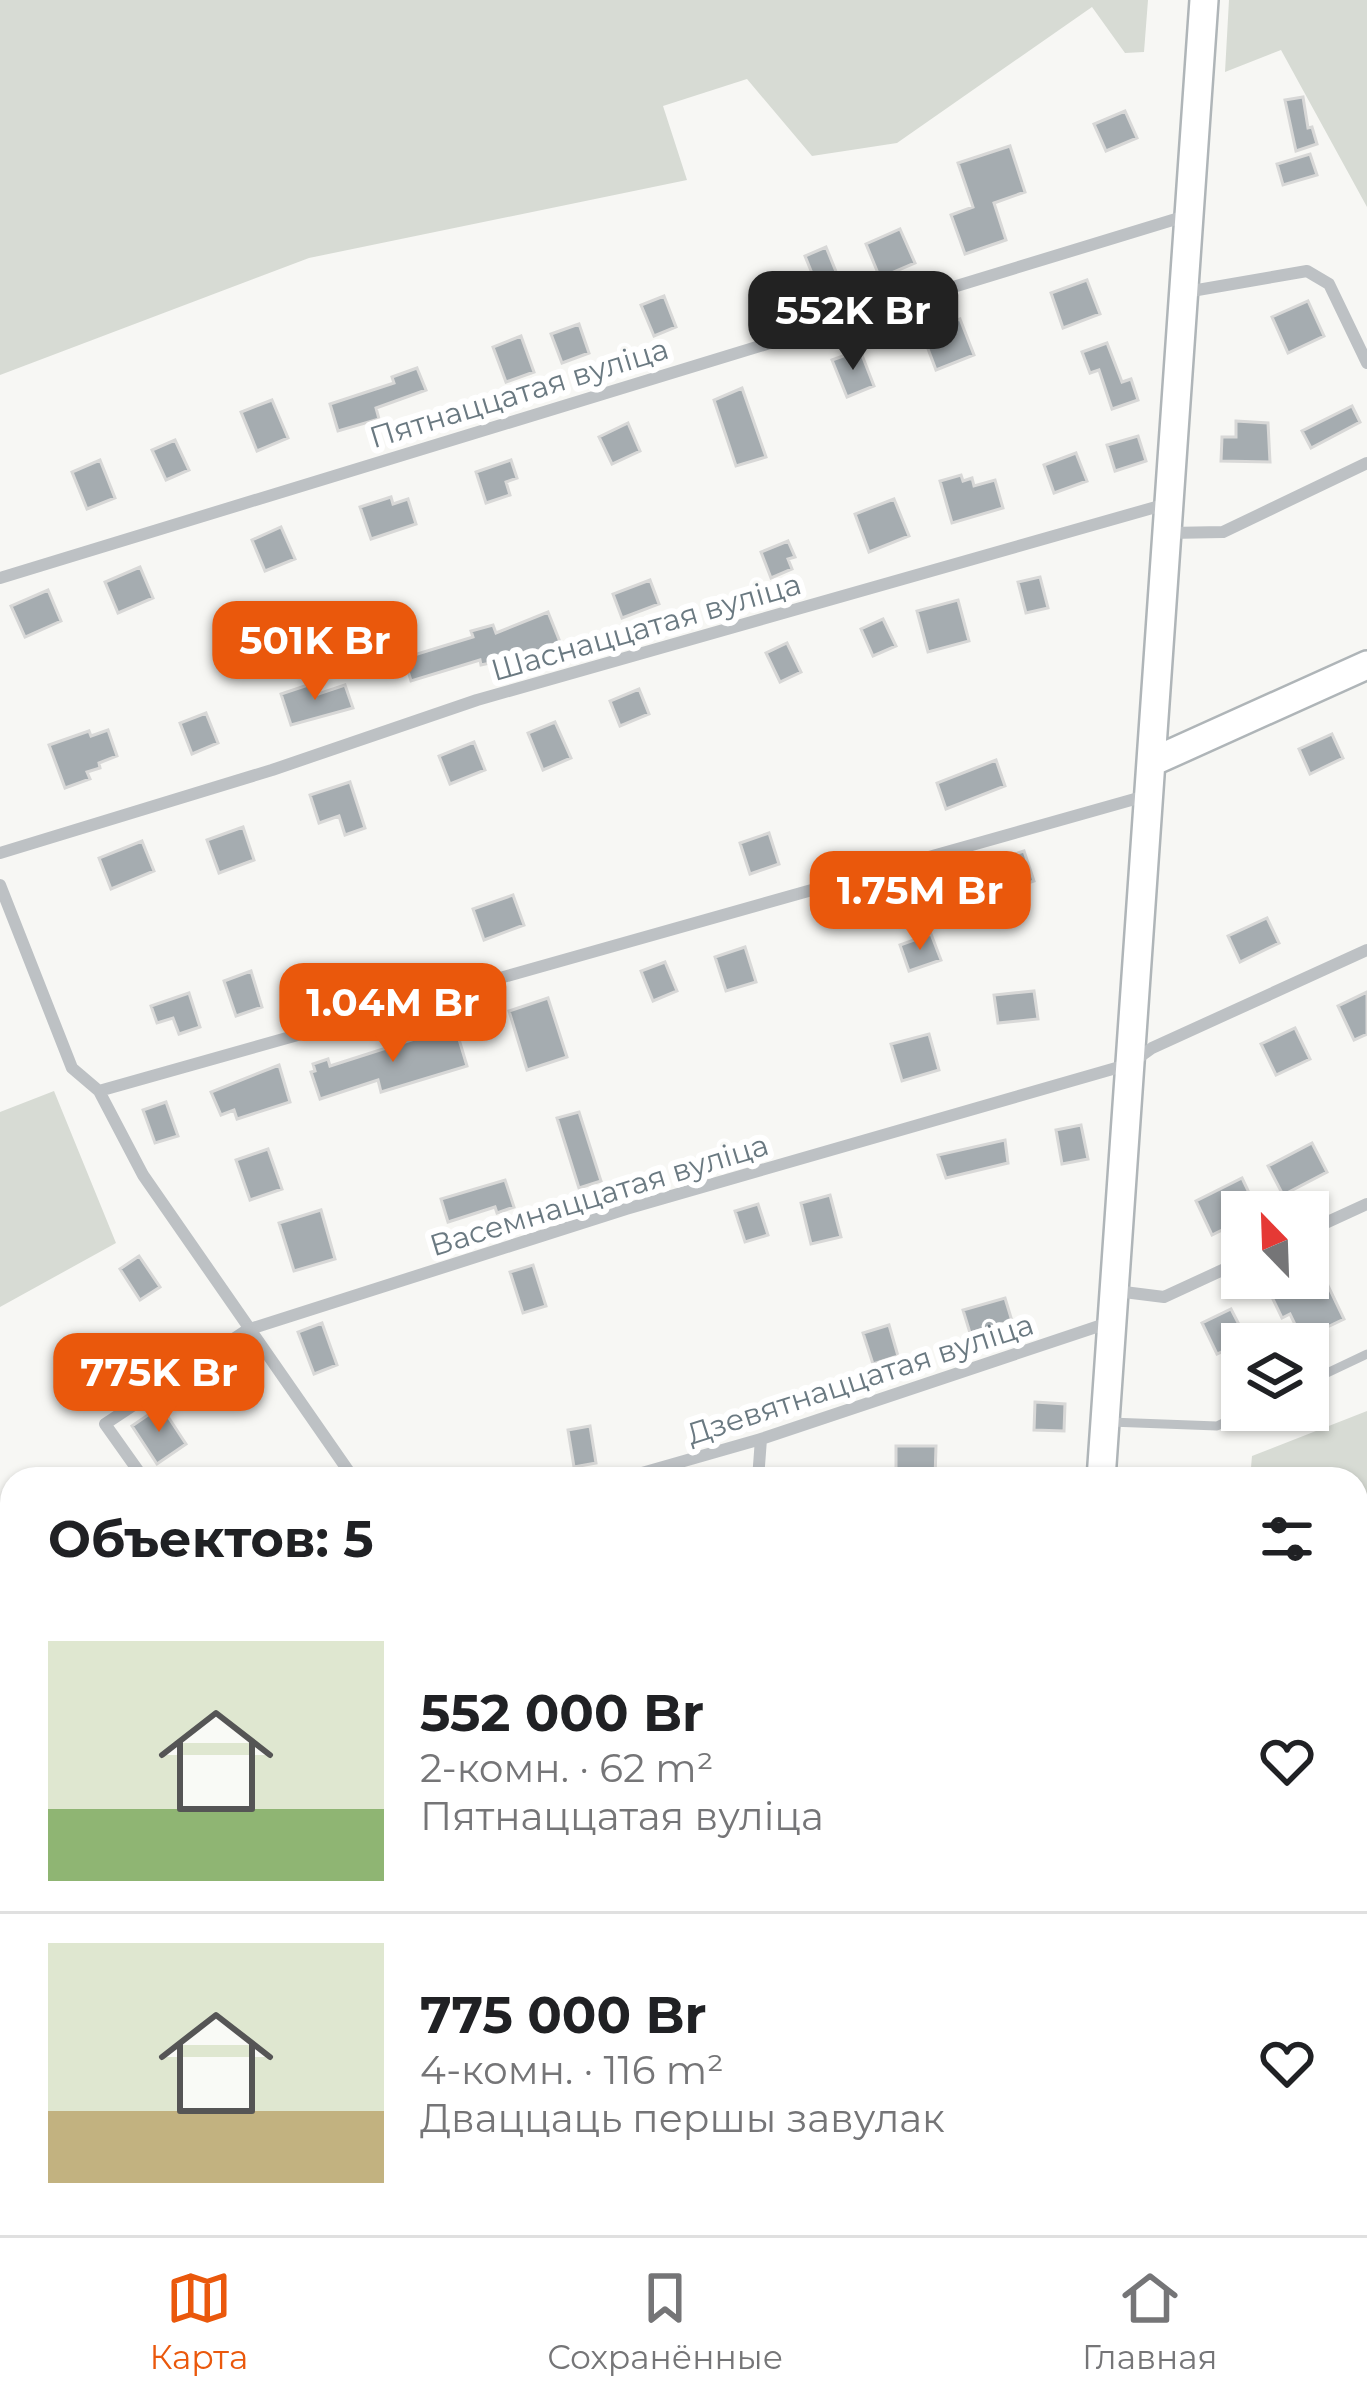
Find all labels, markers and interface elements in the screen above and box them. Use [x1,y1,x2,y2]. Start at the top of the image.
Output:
pin: 552K Br [742,271,964,373]
text: 552K Br [775,286,931,334]
street label: Пятнаццатая вуліца [365,330,673,456]
street label: Шаснаццатая вуліца [487,565,805,689]
pin: 501K Br [204,601,426,703]
text: 501K Br [239,616,391,664]
pin: 1.75M Br [796,851,1044,953]
text: 1.75M Br [837,866,1003,914]
pin: 1.04M Br [269,963,517,1065]
text: 1.04M Br [306,978,480,1026]
street label: Васемнаццатая вуліца [425,1126,773,1264]
north arrow [1221,1191,1329,1299]
map controls [1221,1191,1329,1431]
street label: Дзевятнаццатая вуліца [682,1305,1038,1453]
button: layers [1221,1323,1329,1431]
pin: 775K Br [48,1333,270,1435]
text: 775K Br [80,1348,238,1396]
icon: filters [1254,1506,1320,1572]
text: Объектов: 5 [48,1508,374,1570]
text: 552 000 Br [420,1682,704,1744]
icon: home [144,1689,288,1833]
icon: heart [1254,1728,1320,1794]
text: 2-комн. · 62 m² [420,1744,713,1792]
text: Пятнаццатая вуліца [420,1792,824,1840]
text: 775 000 Br [420,1984,706,2046]
icon: home [144,1991,288,2135]
icon: heart [1254,2030,1320,2096]
text: 4-комн. · 116 m² [420,2046,724,2094]
text: Дваццаць першы завулак [420,2094,945,2142]
tab: Карта [149,2265,248,2377]
tab: Сохранённые [547,2265,783,2377]
tab: Главная [1082,2265,1217,2377]

